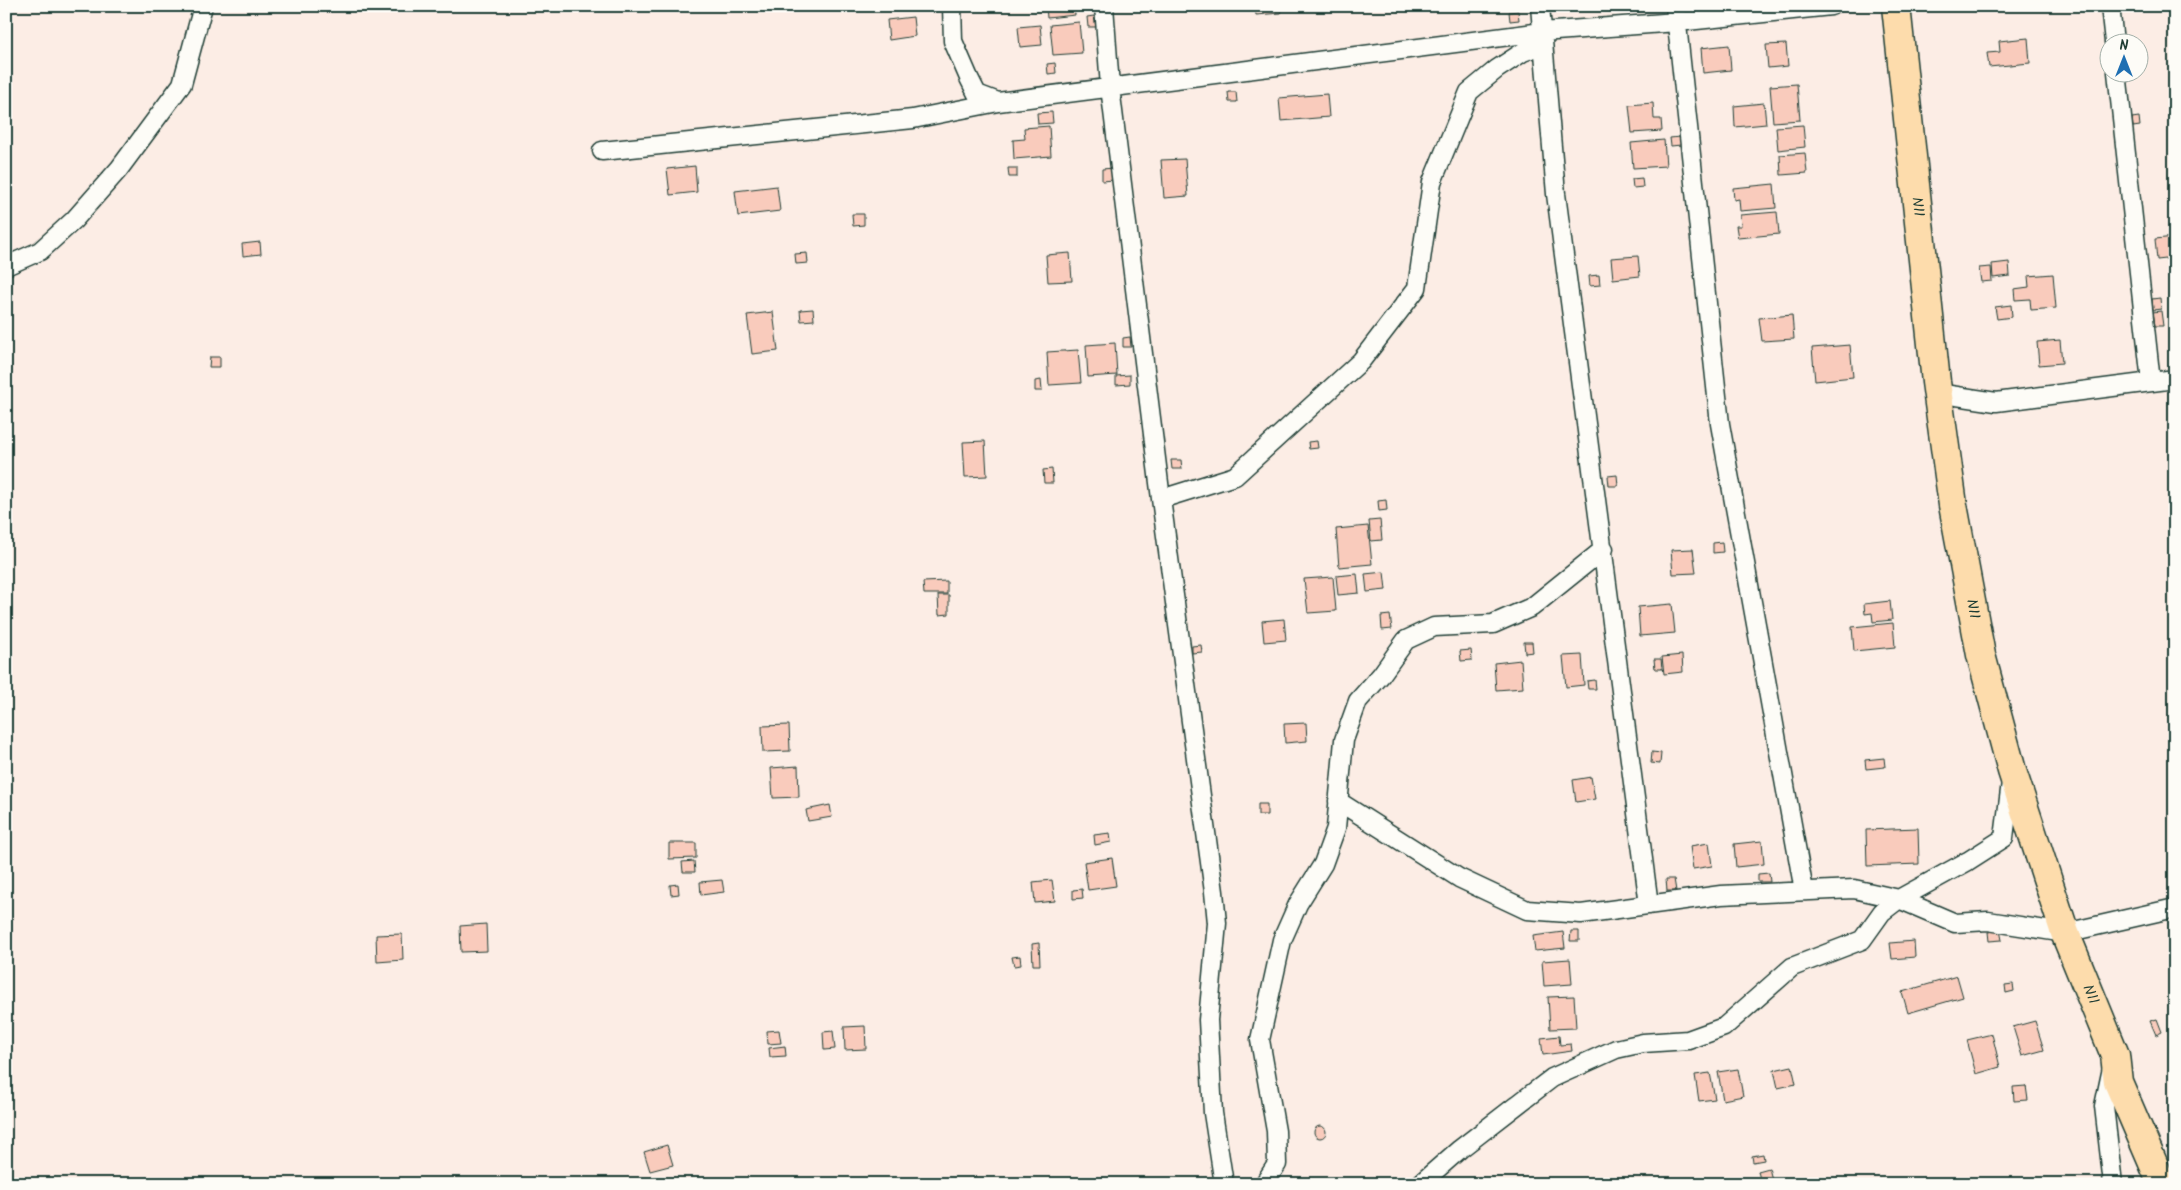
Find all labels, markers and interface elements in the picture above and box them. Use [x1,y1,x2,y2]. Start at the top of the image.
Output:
north arrow [2098,32,2148,82]
text: N [2120,35,2129,57]
street label: N11 [1904,196,1930,218]
street label: N11 [1959,597,1986,621]
street label: N11 [2075,981,2105,1008]

